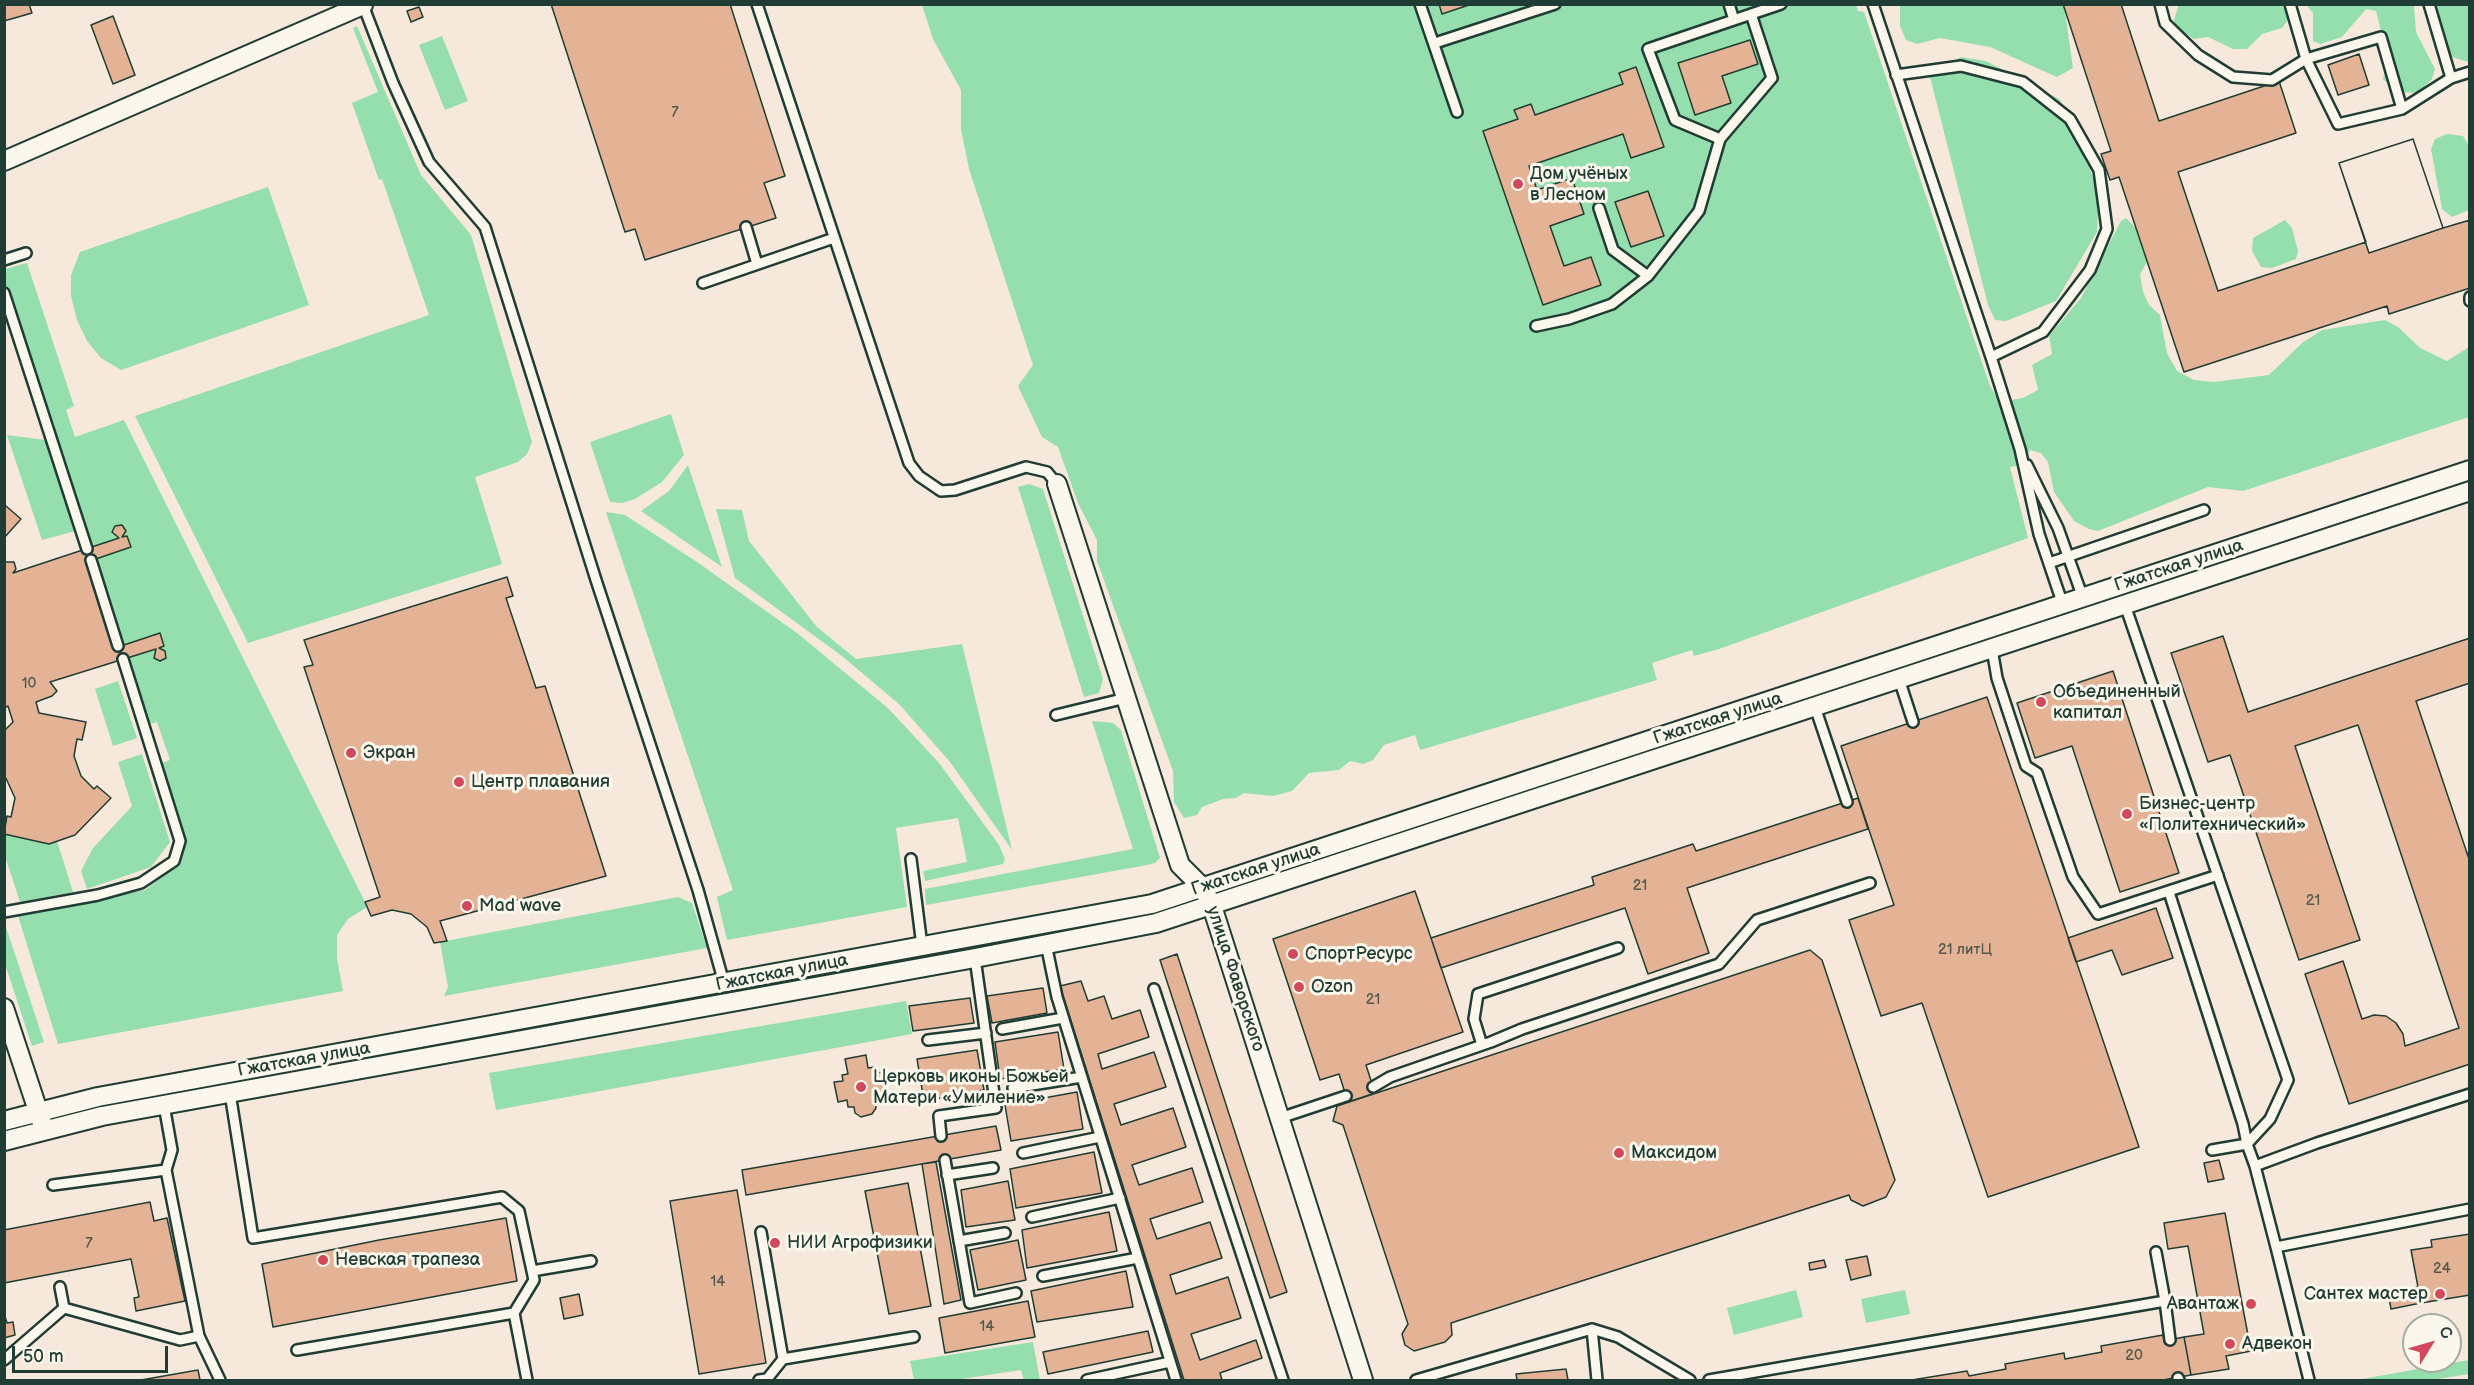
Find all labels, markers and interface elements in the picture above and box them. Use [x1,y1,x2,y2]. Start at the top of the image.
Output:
house number: 7 [671,104,679,122]
place label: Дом учёных в Лесном [1530,163,1628,206]
marker: Дом учёных в Лесном [1511,177,1525,191]
street label: Гжатская улица [2112,535,2246,597]
house number: 10 [22,675,36,693]
place label: Объединенный капитал [2053,681,2181,724]
street label: Гжатская улица [1651,688,1785,750]
marker: Объединенный капитал [2034,695,2048,709]
place label: Экран [363,742,416,764]
marker: Экран [344,746,358,760]
place label: Центр плавания [471,771,610,793]
marker: Центр плавания [452,775,466,789]
place label: Бизнес-центр «Политехнический» [2139,793,2306,836]
marker: Бизнес-центр «Политехнический» [2120,807,2134,821]
street label: Гжатская улица [1189,839,1323,901]
house number: 21 [1633,877,1647,895]
house number: 21 [2306,892,2320,910]
place label: Mad wave [479,895,561,917]
marker: Mad wave [460,899,474,913]
street label: улица Фаворского [1201,904,1269,1054]
house number: 21 литЦ [1938,941,1992,959]
place label: СпортРесурс [1305,943,1413,965]
marker: СпортРесурс [1286,947,1300,961]
street label: Гжатская улица [714,950,850,996]
place label: Ozon [1311,976,1353,998]
marker: Ozon [1292,980,1306,994]
house number: 21 [1366,991,1380,1009]
street label: Гжатская улица [236,1038,372,1082]
place label: Церковь иконы Божьей Матери «Умиление» [873,1066,1069,1108]
marker: Церковь иконы Божьей Матери «Умиление» [854,1080,868,1094]
place label: Максидом [1631,1142,1717,1164]
marker: Максидом [1612,1146,1626,1160]
place label: НИИ Агрофизики [787,1232,933,1254]
house number: 7 [85,1235,93,1253]
marker: НИИ Агрофизики [768,1236,782,1250]
place label: Невская трапеза [335,1249,480,1271]
marker: Невская трапеза [316,1253,330,1267]
house number: 24 [2433,1260,2451,1278]
house number: 14 [711,1273,725,1291]
place label: Сантех мастер [2304,1283,2428,1305]
marker: Сантех мастер [2433,1287,2447,1301]
place label: Авантаж [2167,1293,2239,1315]
marker: Авантаж [2244,1297,2258,1311]
north arrow [2402,1313,2462,1373]
house number: 14 [980,1318,994,1336]
text: С [2434,1323,2456,1343]
place label: Адвекон [2242,1333,2312,1355]
scale bar [15,1334,171,1372]
marker: Адвекон [2223,1337,2237,1351]
text: 50 m [23,1346,64,1367]
house number: 20 [2125,1347,2143,1365]

